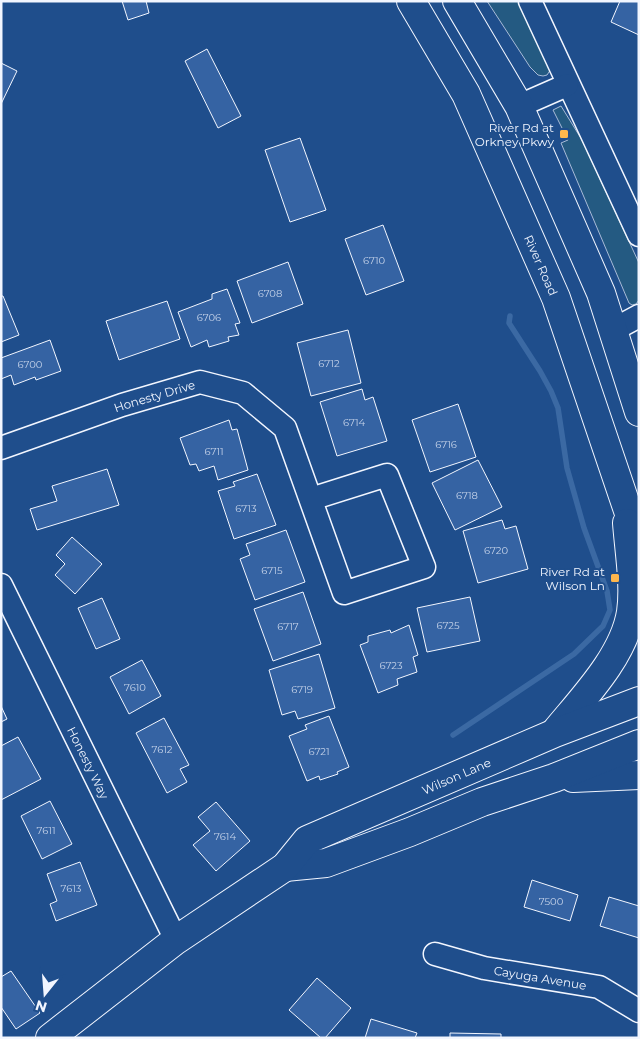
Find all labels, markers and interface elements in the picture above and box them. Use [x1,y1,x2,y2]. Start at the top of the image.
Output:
place label: River Rd at Orkney Pkwy [475,120,554,149]
marker: River Rd at Orkney Pkwy [558,128,570,140]
street label: River Road [522,232,561,298]
house number: 6710 [363,254,385,267]
house number: 6708 [258,287,282,300]
house number: 6706 [197,311,221,324]
house number: 6712 [318,357,340,370]
house number: 6700 [18,358,43,371]
street label: Honesty Drive [112,376,197,415]
house number: 6714 [343,416,365,429]
house number: 6716 [435,438,457,451]
house number: 6711 [204,445,224,458]
house number: 6718 [456,489,478,502]
house number: 6713 [235,502,257,515]
house number: 6720 [484,544,508,557]
house number: 6715 [261,564,283,577]
place label: River Rd at Wilson Ln [540,564,605,593]
marker: River Rd at Wilson Ln [609,572,621,584]
house number: 6725 [436,619,460,632]
house number: 6717 [277,620,299,633]
house number: 6723 [379,659,403,672]
house number: 7610 [124,681,146,694]
house number: 6719 [291,683,313,696]
street label: Honesty Way [64,724,113,802]
house number: 7612 [151,743,173,756]
house number: 6721 [308,745,330,758]
street label: Wilson Lane [419,754,493,797]
house number: 7611 [37,824,56,837]
house number: 7614 [214,830,236,843]
house number: 7613 [60,882,82,895]
house number: 7500 [539,895,564,908]
street label: Cayuga Avenue [493,962,588,992]
north arrow [20,969,70,1019]
text: N [33,996,49,1017]

